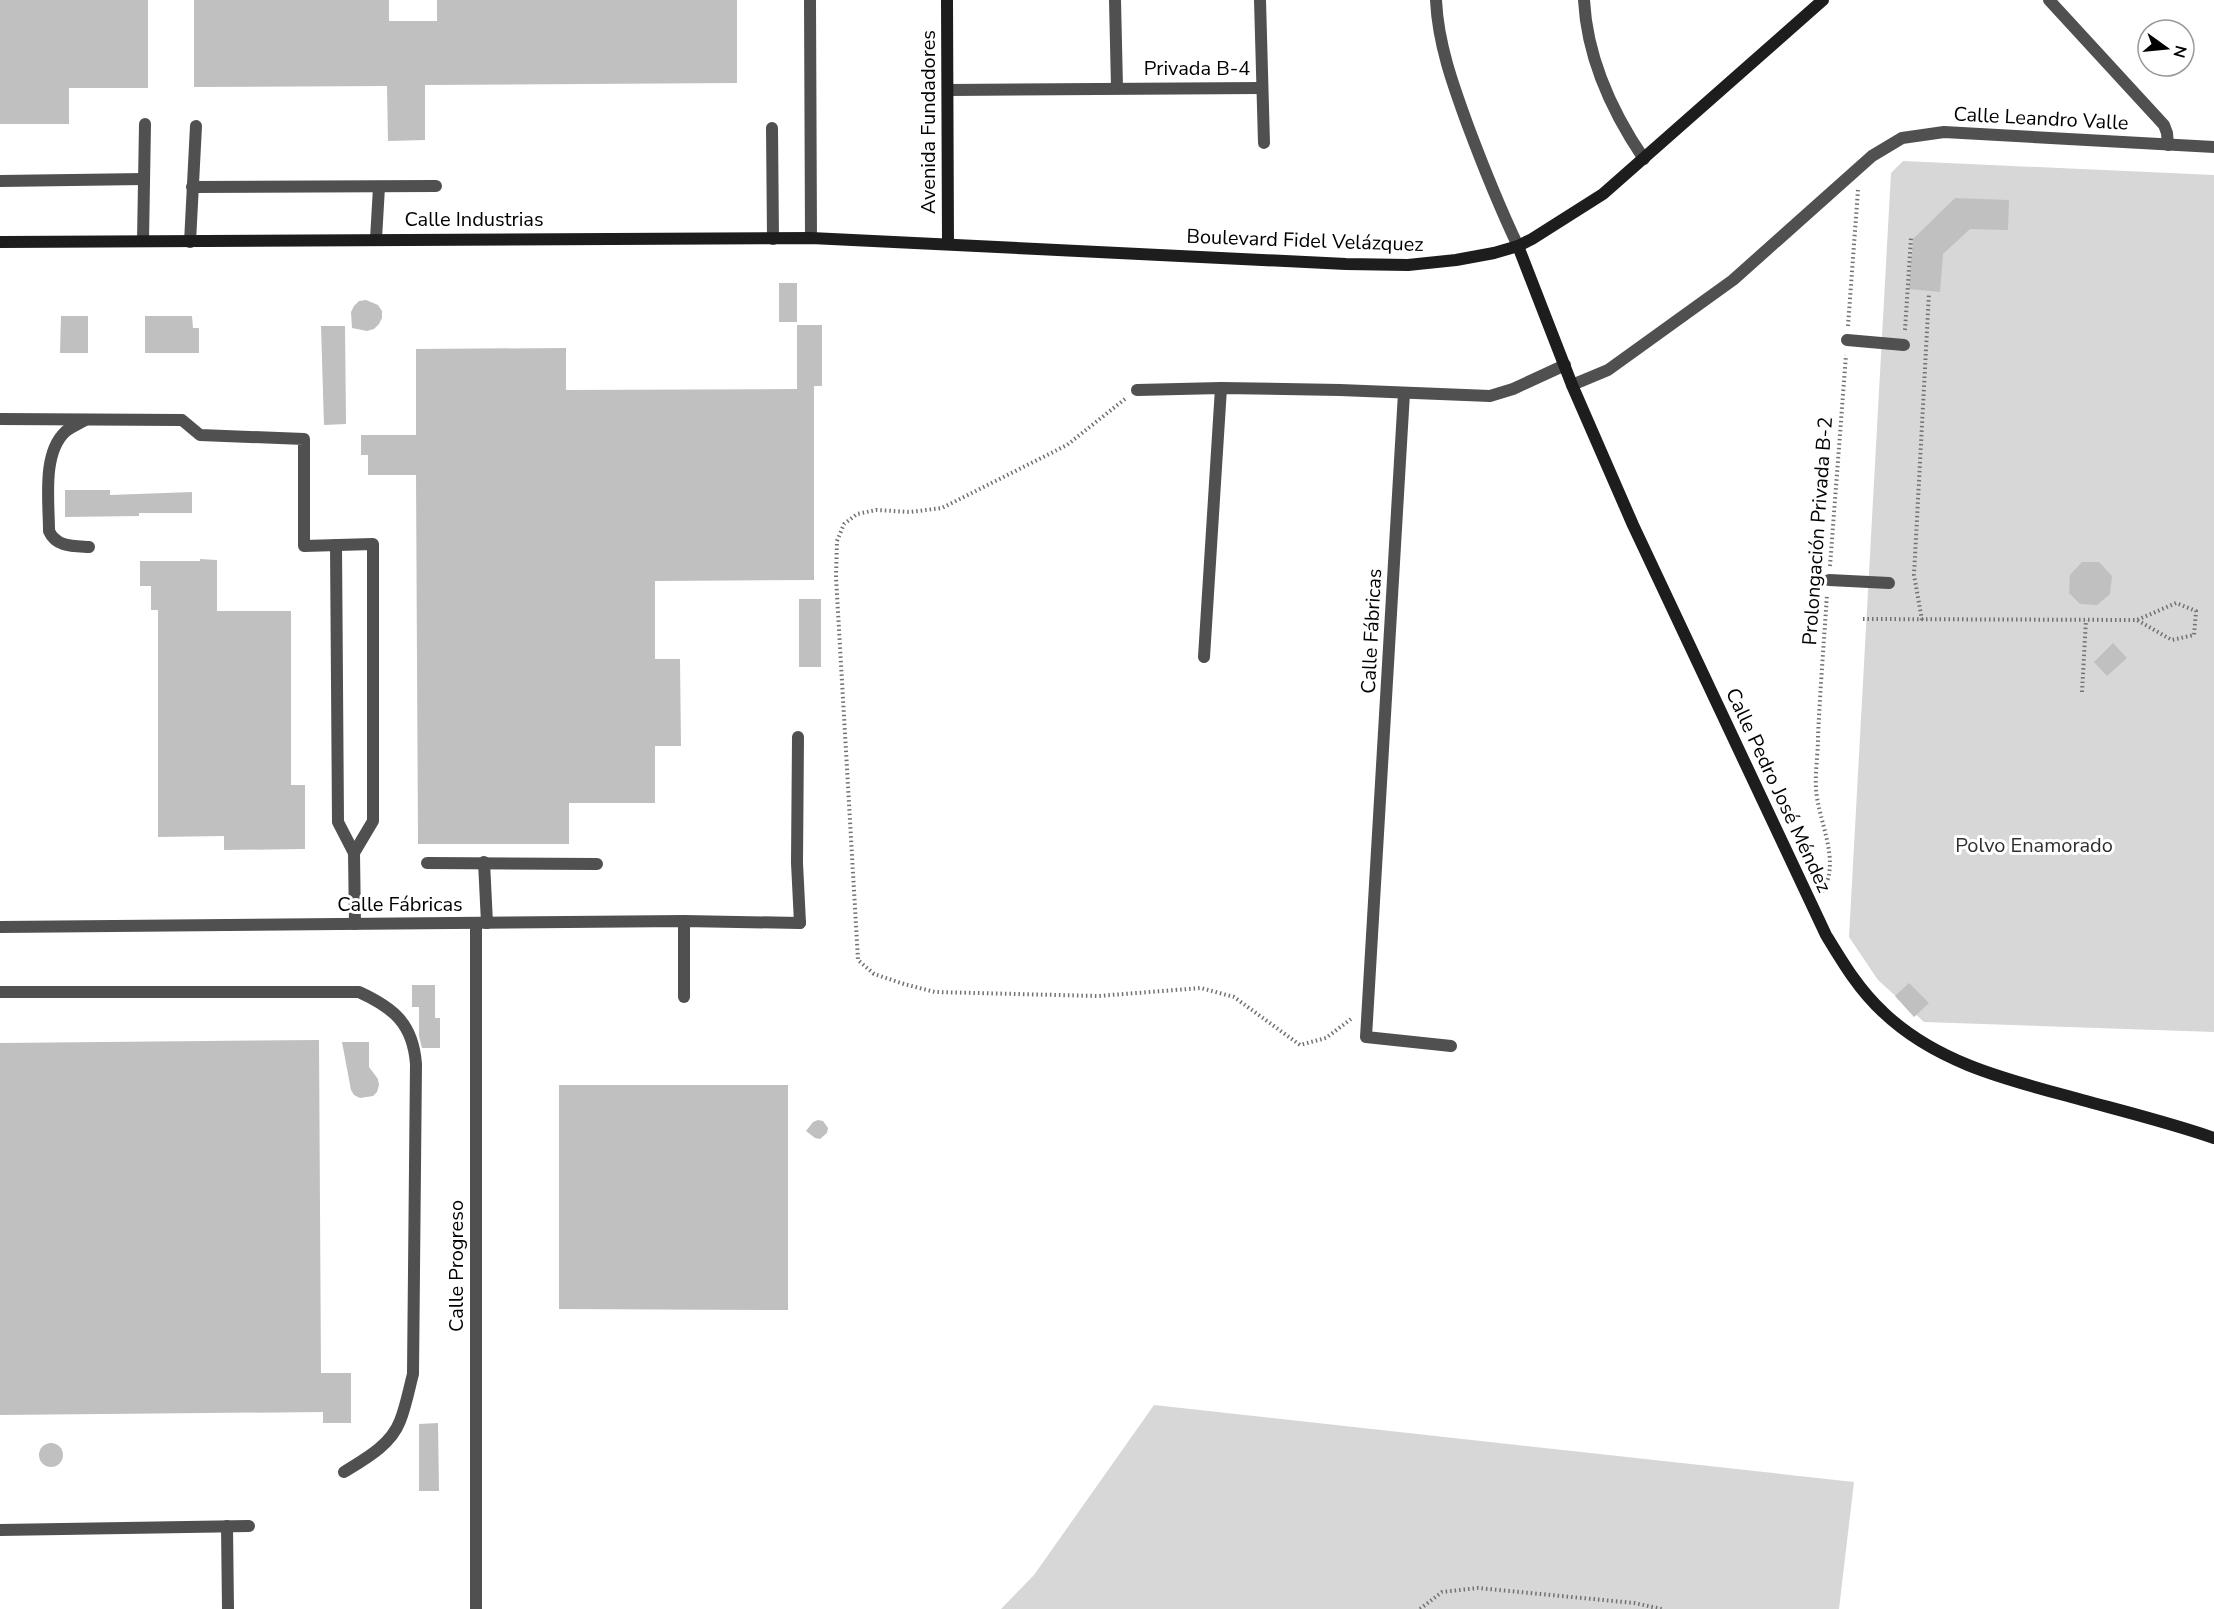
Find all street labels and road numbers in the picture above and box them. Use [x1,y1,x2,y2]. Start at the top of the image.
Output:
street label: Avenida Fundadores [915,30,942,214]
street label: Privada B-4 [1144,55,1250,82]
street label: Calle Leandro Valle [1953,100,2129,137]
street label: Calle Industrias [404,206,544,233]
street label: Boulevard Fidel Velázquez [1186,223,1424,258]
street label: Prolongación Privada B-2 [1796,416,1839,646]
street label: Calle Fábricas [1355,568,1388,694]
street label: Calle Pedro José Méndez [1719,684,1838,897]
street label: Calle Fábricas [337,891,463,918]
street label: Calle Progreso [443,1200,470,1332]

